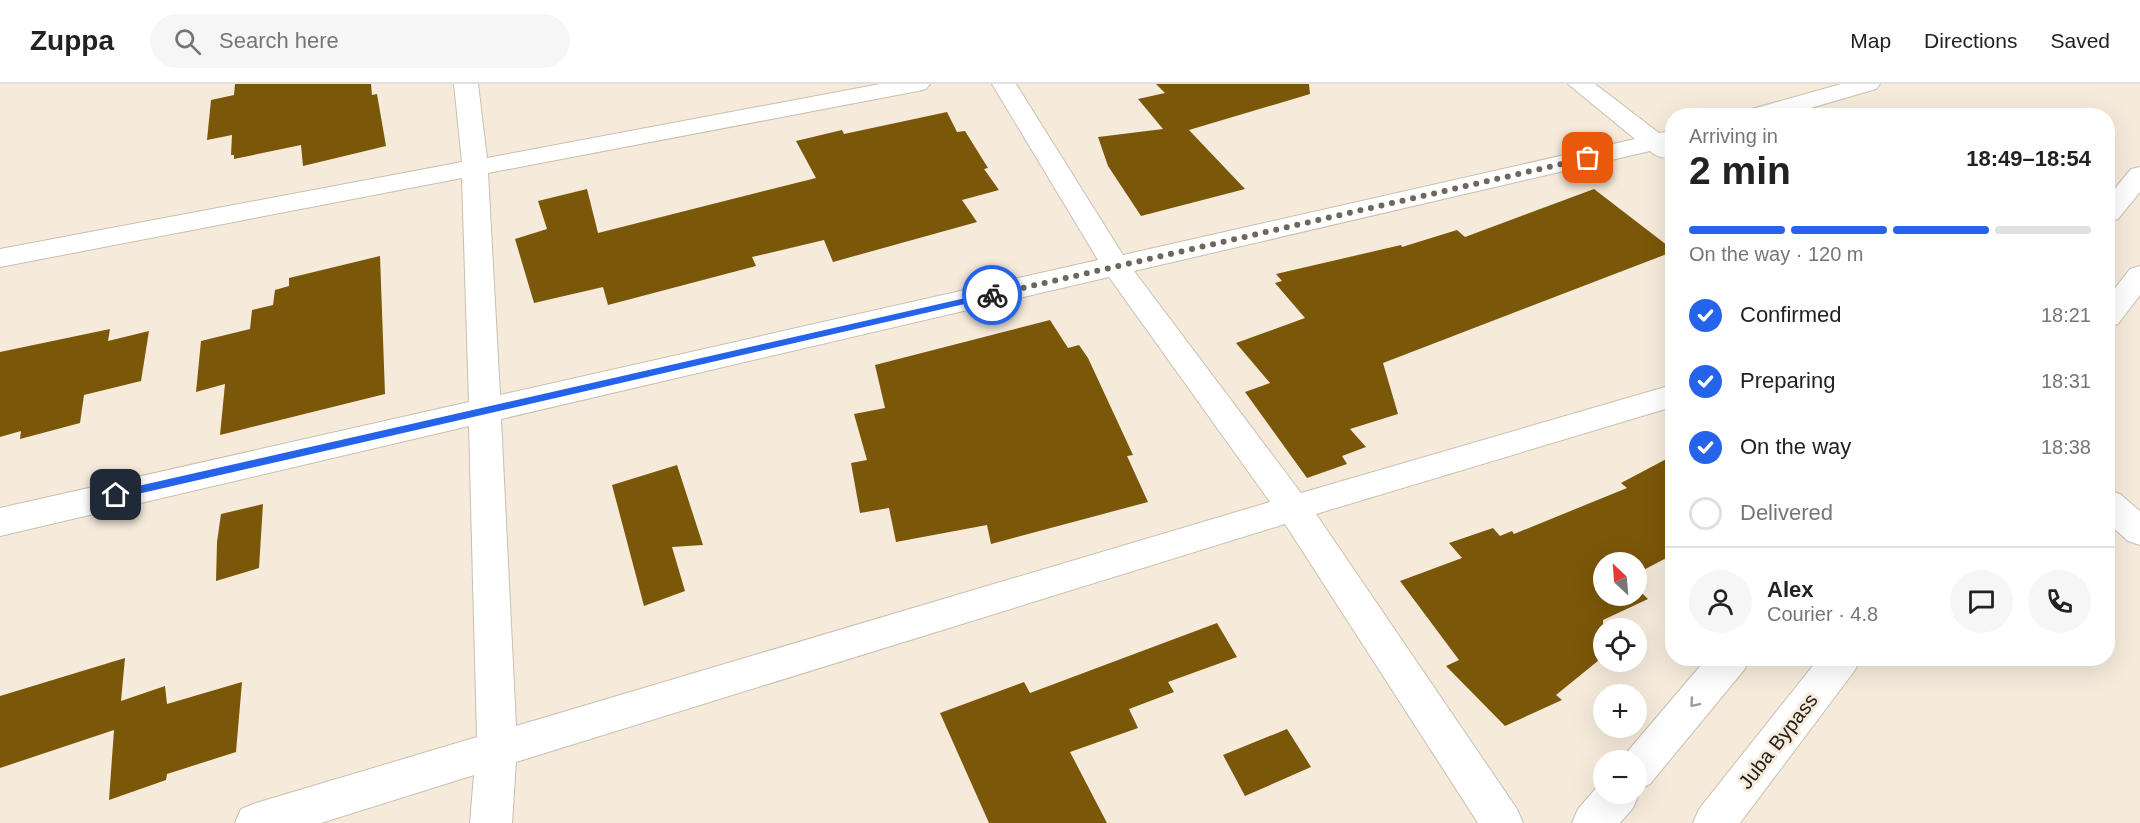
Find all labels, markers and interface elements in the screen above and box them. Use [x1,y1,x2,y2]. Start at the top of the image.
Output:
search box [150,14,570,68]
text: Zuppa [30,25,114,56]
icon: search [171,25,204,58]
text: Search here [219,28,339,53]
text: Map [1850,29,1891,52]
text: Directions [1924,29,2017,52]
text: Saved [2050,29,2110,52]
text: Arriving in [1689,125,1778,147]
pin [1562,132,1613,183]
icon: bag [1571,141,1604,174]
text: 18:49–18:54 [1966,146,2091,171]
text: 2 min [1689,149,1791,192]
text: On the way · 120 m [1689,243,1864,265]
courier [962,265,1022,325]
icon: bike [976,279,1009,312]
icon: check [1689,299,1722,332]
text: Confirmed [1740,302,1841,327]
text: 18:21 [2041,304,2091,326]
icon: check [1689,365,1722,398]
text: Preparing [1740,368,1835,393]
text: 18:31 [2041,370,2091,392]
icon: check [1689,431,1722,464]
text: On the way [1740,434,1851,459]
text: 18:38 [2041,436,2091,458]
pin [90,469,141,520]
icon: home [99,478,132,511]
text: Delivered [1740,500,1833,525]
north arrow [1593,552,1647,606]
map controls [1593,552,1647,804]
button: person [1689,570,1752,633]
button: chat [1950,570,2013,633]
button: phone [2028,570,2091,633]
text: Alex [1767,577,1813,602]
text: Courier · 4.8 [1767,603,1878,625]
button: locate [1593,618,1647,672]
button: + [1593,684,1647,738]
street label: Juba Bypass [1734,689,1822,793]
one-way arrow [1690,696,1701,707]
button: − [1593,750,1647,804]

